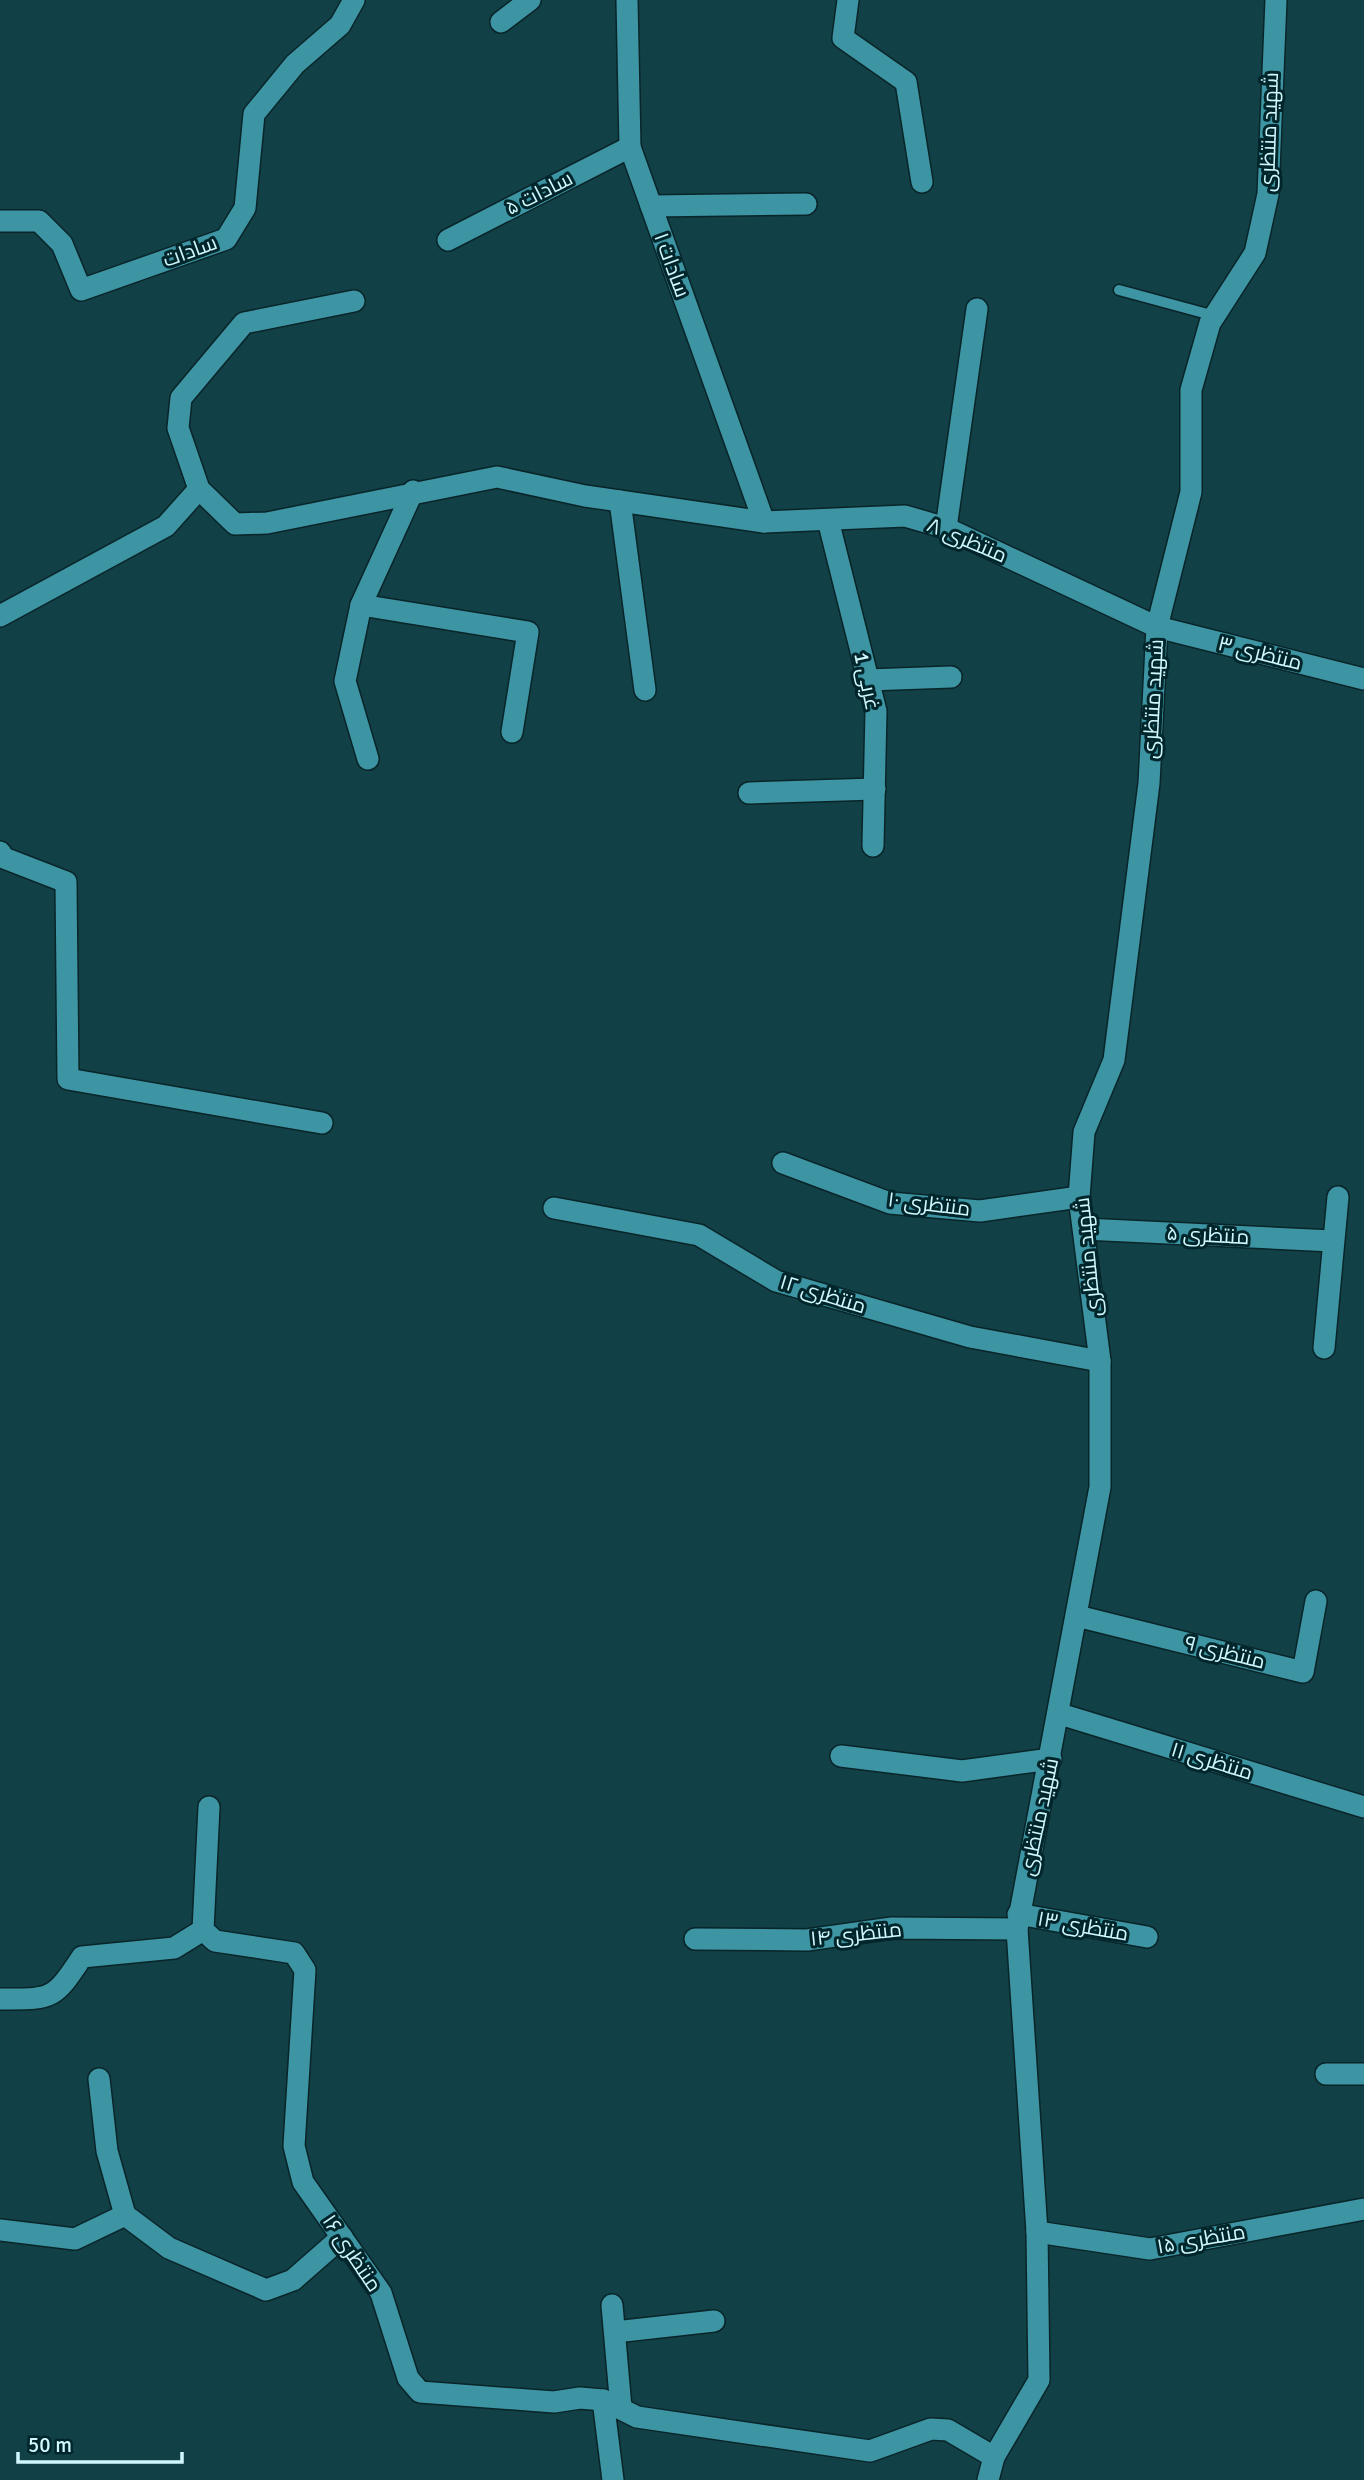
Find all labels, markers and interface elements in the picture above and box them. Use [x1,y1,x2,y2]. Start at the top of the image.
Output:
street label: شهید منتظری [1254,72,1284,192]
street label: سادات ۵ [501,165,577,221]
street label: سادات [159,229,221,273]
street label: سادات ۱ [648,229,696,301]
street label: منتظری ۸ [923,512,1011,568]
street label: منتظری ۳ [1215,630,1305,676]
street label: شهید منتظری [1137,638,1169,760]
street label: غربی 1 [848,650,886,712]
street label: منتظری ۱۰ [886,1186,972,1222]
street label: شهید منتظری [1069,1196,1107,1318]
street label: منتظری ۵ [1166,1220,1250,1250]
street label: منتظری ۱۲ [777,1269,869,1319]
street label: منتظری ۹ [1182,1629,1268,1675]
street label: منتظری ۱۱ [1168,1736,1256,1786]
street label: شهید منتظری [1014,1756,1064,1878]
street label: منتظری ۱۳ [1035,1905,1131,1947]
street label: منتظری ۱۴ [809,1916,903,1952]
street label: منتظری ۱۶ [317,2209,387,2297]
street label: منتظری ۱۵ [1155,2218,1247,2260]
scale bar [18,2420,182,2464]
text: 50 m [28,2432,72,2458]

